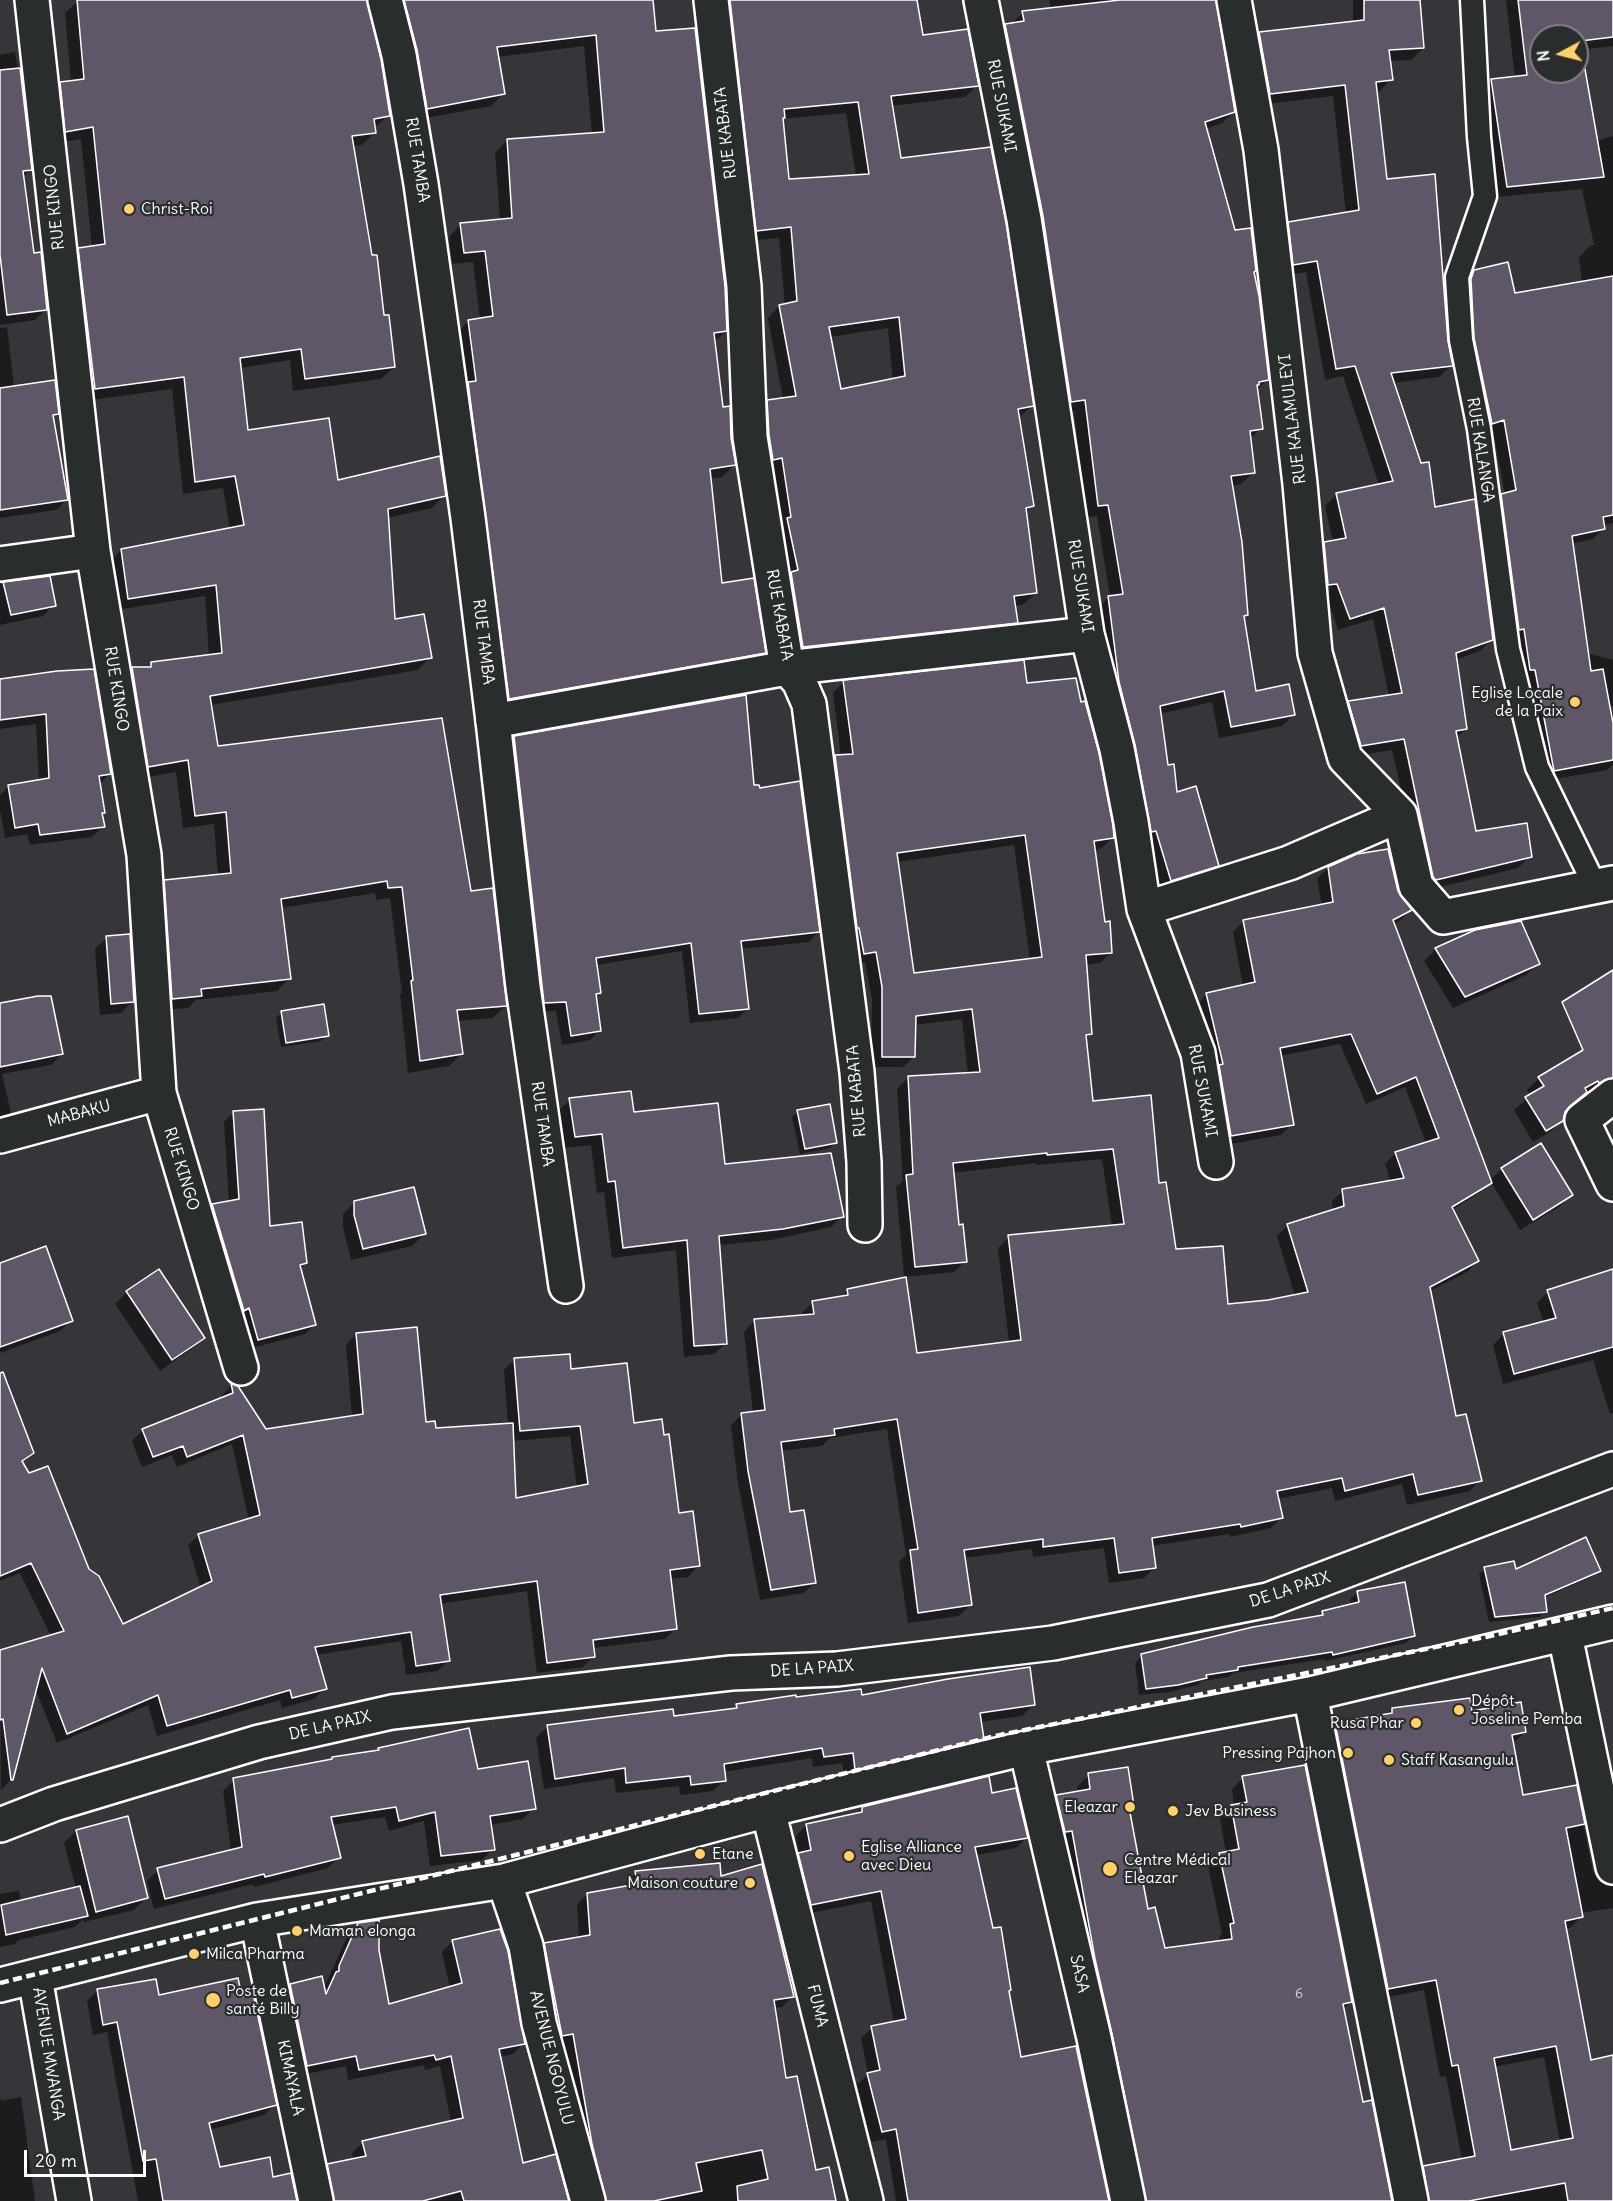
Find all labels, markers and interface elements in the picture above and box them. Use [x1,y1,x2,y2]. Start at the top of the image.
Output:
north arrow [1529,24,1589,84]
text: N [1533,49,1554,63]
street label: RUE SUKAMI [983,58,1019,154]
street label: RUE KABATA [711,86,741,180]
street label: RUE TAMBA [401,116,433,204]
street label: RUE KINGO [41,163,69,251]
place label: Christ-Roi [141,199,213,219]
marker: Christ-Roi [122,202,136,216]
street label: RUE KALAMULEYI [1275,353,1311,485]
street label: RUE KALANGA [1462,396,1498,504]
street label: RUE SUKAMI [1063,538,1097,634]
street label: RUE KABATA [762,568,796,662]
street label: RUE TAMBA [468,598,498,686]
street label: RUE KINGO [100,645,132,733]
place label: Eglise Locale de la Paix [1471,683,1563,721]
marker: Eglise Locale de la Paix [1568,695,1582,709]
street label: RUE SUKAMI [1184,1043,1220,1139]
street label: RUE KABATA [843,1044,871,1138]
street label: RUE TAMBA [527,1080,557,1168]
street label: MABAKU [45,1096,113,1132]
street label: RUE KINGO [159,1125,203,1213]
street label: DE LA PAIX [1247,1568,1333,1612]
street label: DE LA PAIX [770,1657,854,1681]
place label: Dépôt Joseline Pemba [1471,1691,1582,1729]
marker: Dépôt Joseline Pemba [1452,1703,1466,1717]
street label: DE LA PAIX [287,1707,373,1745]
place label: Rusa Phar [1330,1713,1404,1733]
marker: Rusa Phar [1409,1716,1423,1730]
place label: Pressing Pajhon [1222,1743,1336,1763]
marker: Pressing Pajhon [1341,1746,1355,1760]
place label: Staff Kasangulu [1401,1750,1514,1770]
marker: Staff Kasangulu [1382,1753,1396,1767]
place label: Eleazar [1064,1797,1118,1817]
marker: Eleazar [1123,1800,1137,1814]
place label: Jev Business [1185,1801,1276,1821]
marker: Jev Business [1166,1804,1180,1818]
place label: Eglise Alliance avec Dieu [861,1837,962,1875]
place label: Etane [712,1844,754,1864]
marker: Etane [693,1847,707,1861]
marker: Eglise Alliance avec Dieu [842,1849,856,1863]
place label: Centre Médical Eleazar [1124,1850,1231,1888]
marker: Centre Médical Eleazar [1101,1860,1119,1878]
place label: Maison couture [627,1873,738,1893]
marker: Maison couture [743,1876,757,1890]
place label: Maman elonga [309,1921,416,1941]
marker: Maman elonga [290,1924,304,1938]
place label: Milca Pharma [206,1944,305,1964]
marker: Milca Pharma [187,1947,201,1961]
street label: SASA [1065,1953,1093,1995]
place label: Poste de santé Billy [226,1981,300,2019]
street label: FUMA [802,1983,832,2029]
street label: AVENUE MWANGA [28,1986,68,2122]
house number: 6 [1295,1986,1303,2002]
street label: AVENUE NGOYULU [525,1989,577,2127]
marker: Poste de santé Billy [204,1991,222,2009]
street label: KIMAYALA [273,2038,307,2118]
scale bar [27,2138,148,2176]
text: 20 m [35,2149,77,2172]

